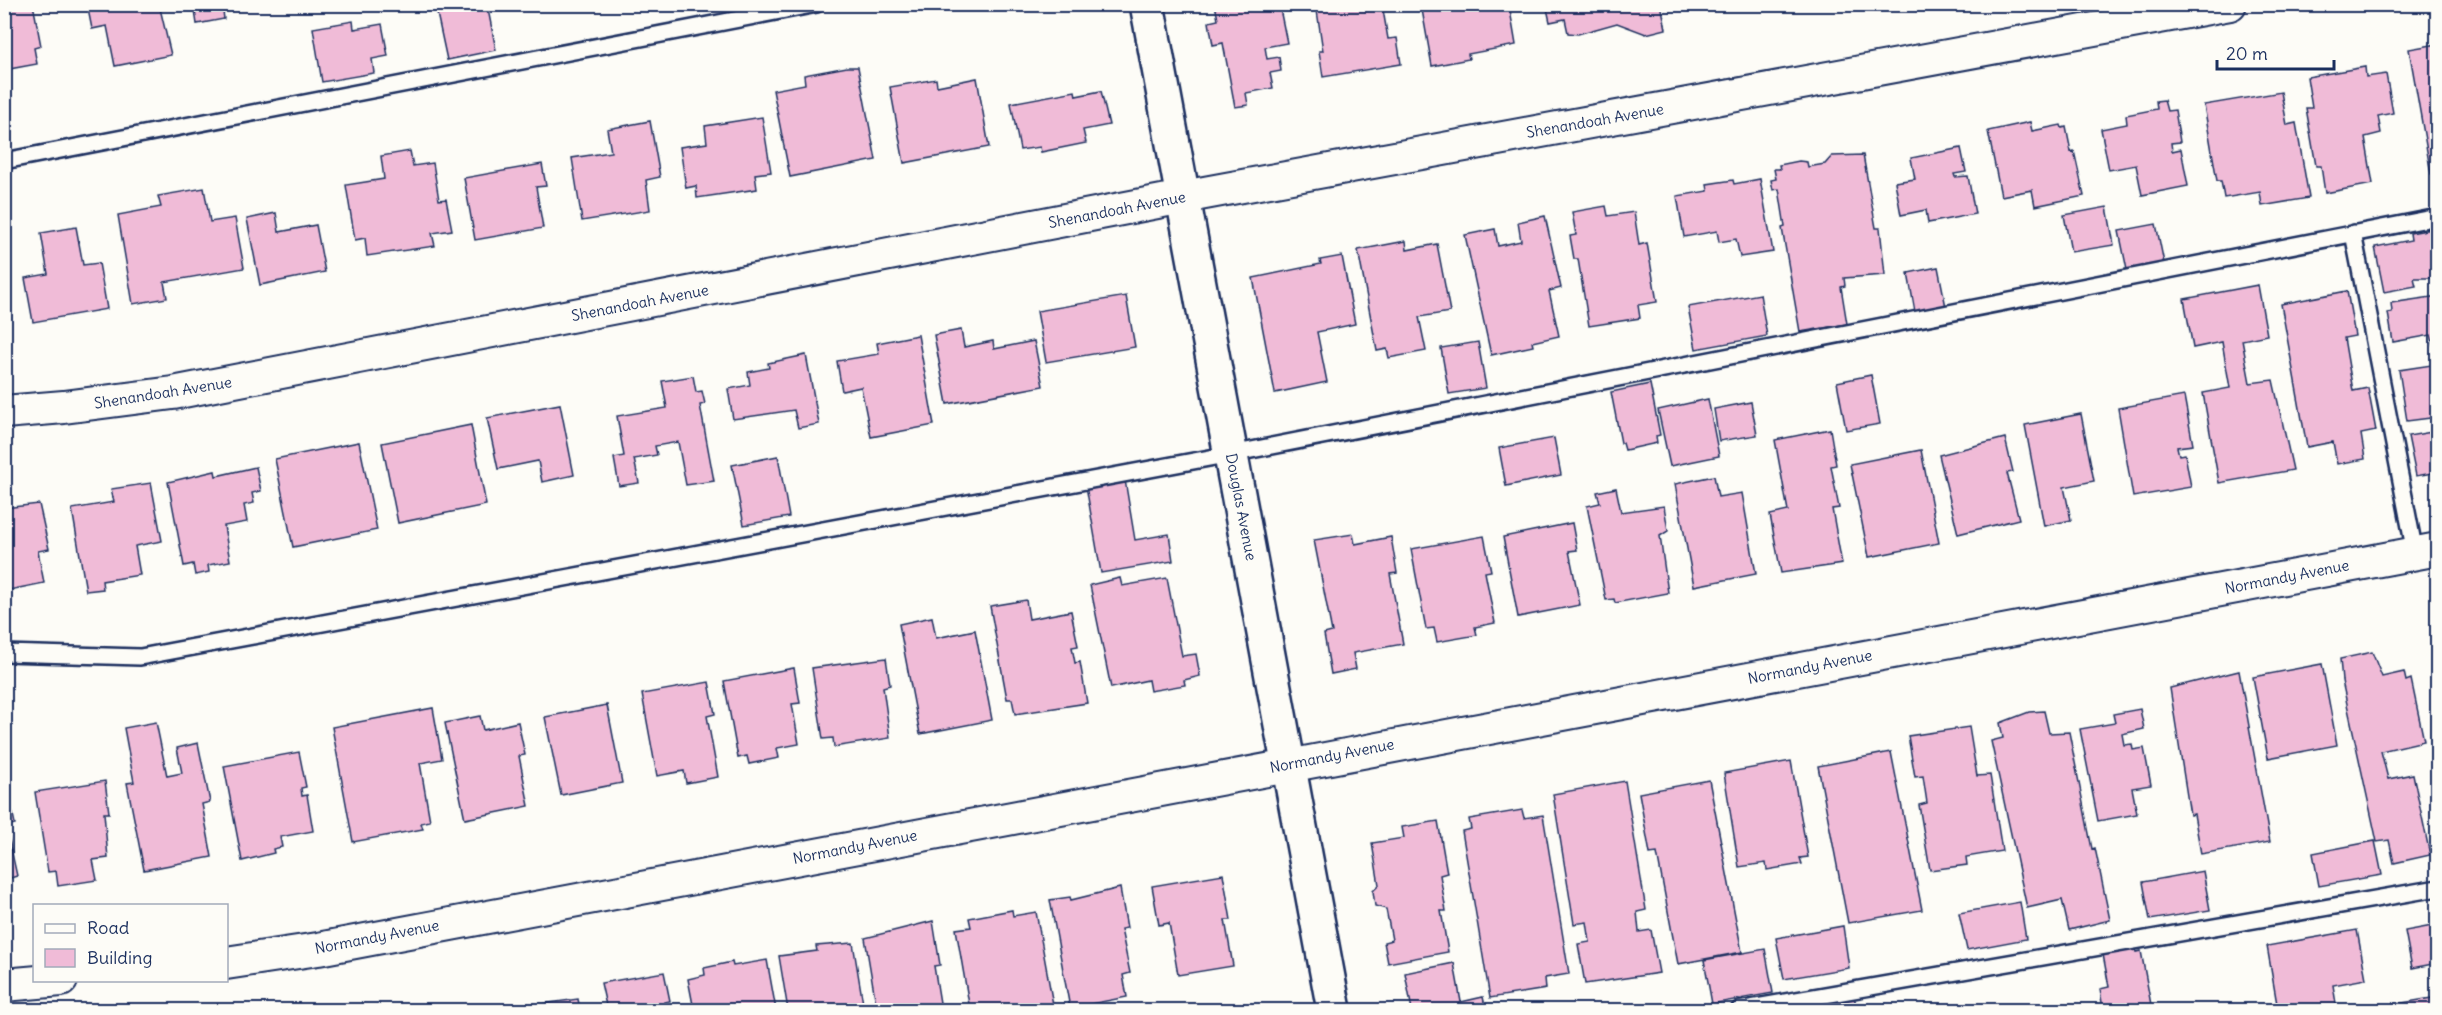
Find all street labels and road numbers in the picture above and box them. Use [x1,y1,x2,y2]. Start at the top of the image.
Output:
street label: Shenandoah Avenue [1525,99,1665,142]
street label: Shenandoah Avenue [1047,187,1187,232]
street label: Shenandoah Avenue [570,280,710,325]
street label: Shenandoah Avenue [93,372,233,413]
street label: Douglas Avenue [1222,452,1261,562]
street label: Normandy Avenue [2223,555,2351,598]
street label: Normandy Avenue [1746,645,1874,688]
street label: Normandy Avenue [1268,734,1396,777]
street label: Normandy Avenue [791,825,919,868]
street label: Normandy Avenue [313,915,441,958]

